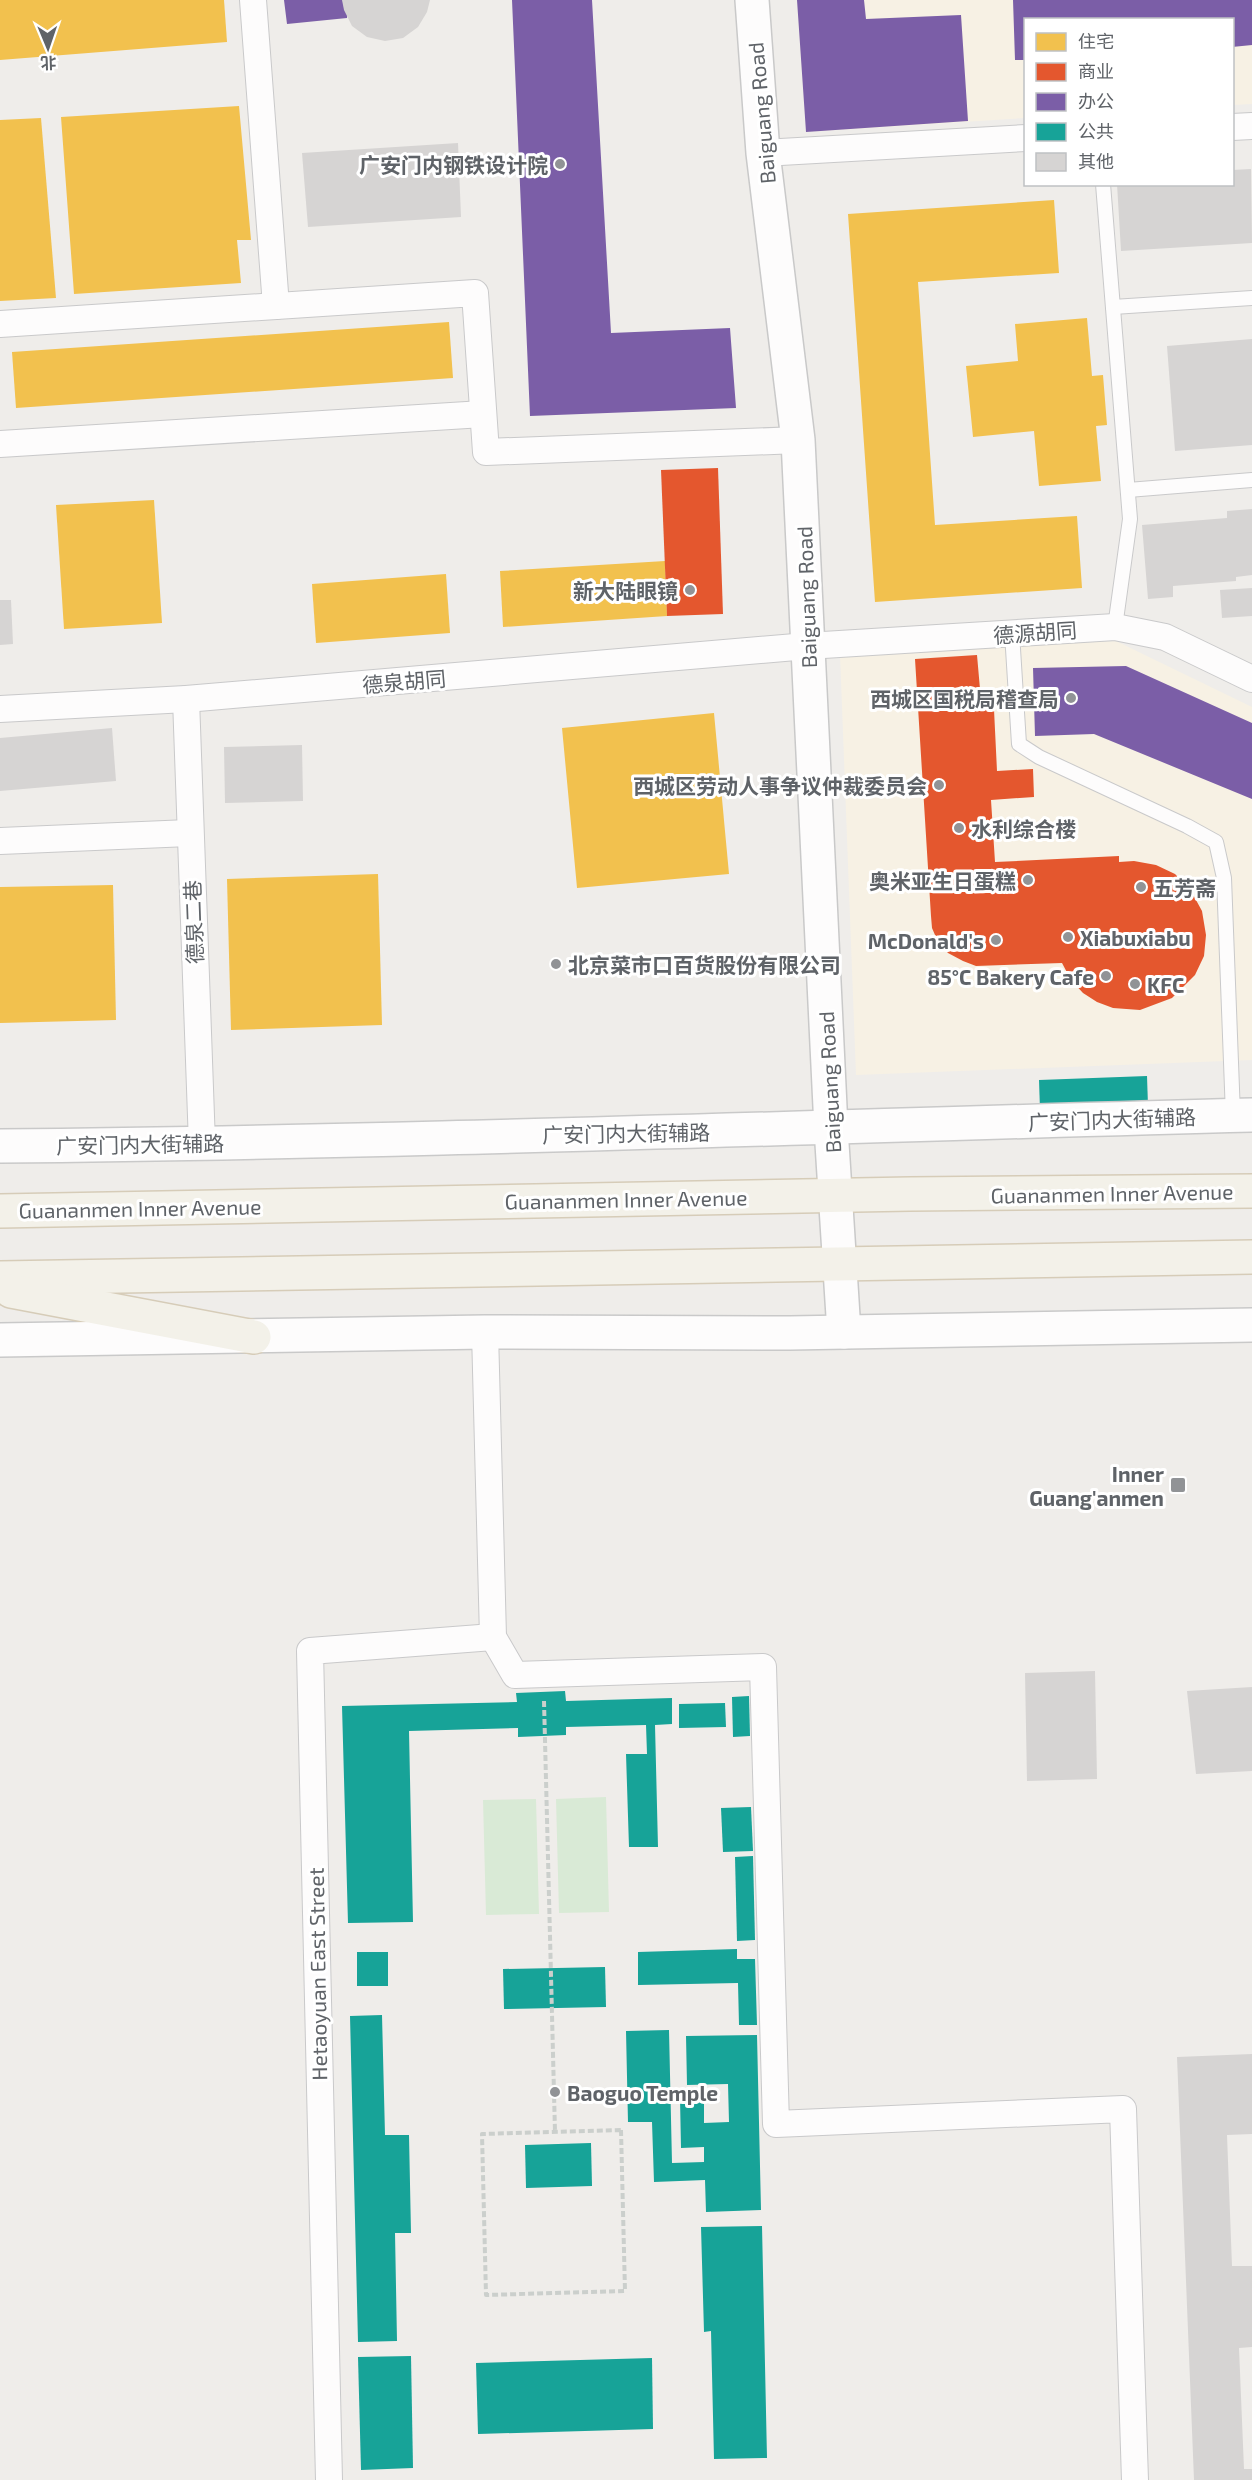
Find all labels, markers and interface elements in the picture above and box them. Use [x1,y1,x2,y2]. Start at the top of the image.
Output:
north arrow [18,18,78,78]
legend [1024,18,1234,186]
text: 住宅 [1078,30,1114,52]
street label: Baiguang Road [742,41,780,185]
text: 北 [40,54,57,73]
text: 商业 [1078,60,1114,82]
text: 办公 [1078,90,1114,112]
text: 公共 [1078,120,1114,142]
text: 其他 [1078,150,1114,172]
place label: 广安门内钢铁设计院 [359,152,548,177]
marker: 广安门内钢铁设计院 [553,157,567,171]
street label: Baiguang Road [791,526,821,668]
place label: 新大陆眼镜 [573,578,678,603]
marker: 新大陆眼镜 [683,583,697,597]
street label: 德源胡同 [992,617,1078,647]
street label: 德泉胡同 [361,665,447,697]
place label: 西城区国税局稽查局 [870,686,1059,711]
marker: 西城区国税局稽查局 [1064,691,1078,705]
place label: 西城区劳动人事争议仲裁委员会 [633,773,927,798]
marker: 西城区劳动人事争议仲裁委员会 [932,778,946,792]
place label: 水利综合楼 [971,816,1076,841]
marker: 水利综合楼 [952,821,966,835]
place label: 奥米亚生日蛋糕 [869,868,1016,893]
marker: 奥米亚生日蛋糕 [1021,873,1035,887]
place label: 五芳斋 [1153,875,1216,900]
street label: 德泉二巷 [179,880,207,964]
marker: 五芳斋 [1134,880,1148,894]
place label: Xiabuxiabu [1080,925,1191,950]
place label: McDonald's [868,928,984,953]
marker: Xiabuxiabu [1061,930,1075,944]
marker: McDonald's [989,933,1003,947]
place label: 北京菜市口百货股份有限公司 [568,952,841,977]
marker: 北京菜市口百货股份有限公司 [549,957,563,971]
place label: 85°C Bakery Cafe [927,964,1094,990]
marker: 85°C Bakery Cafe [1099,969,1113,983]
place label: KFC [1147,972,1184,997]
marker: KFC [1128,977,1142,991]
street label: Baiguang Road [813,1010,845,1154]
street label: 广安门内大街辅路 [1028,1104,1196,1134]
street label: 广安门内大街辅路 [542,1119,710,1147]
street label: 广安门内大街辅路 [56,1130,224,1158]
street label: Guananmen Inner Avenue [990,1178,1234,1208]
street label: Guananmen Inner Avenue [504,1184,748,1214]
street label: Guananmen Inner Avenue [18,1193,262,1223]
place label: Inner Guang'anmen [1029,1461,1164,1510]
marker: Inner Guang'anmen [1169,1476,1187,1494]
street label: Hetaoyuan East Street [303,1867,331,2081]
place label: Baoguo Temple [567,2080,718,2105]
marker: Baoguo Temple [548,2085,562,2099]

